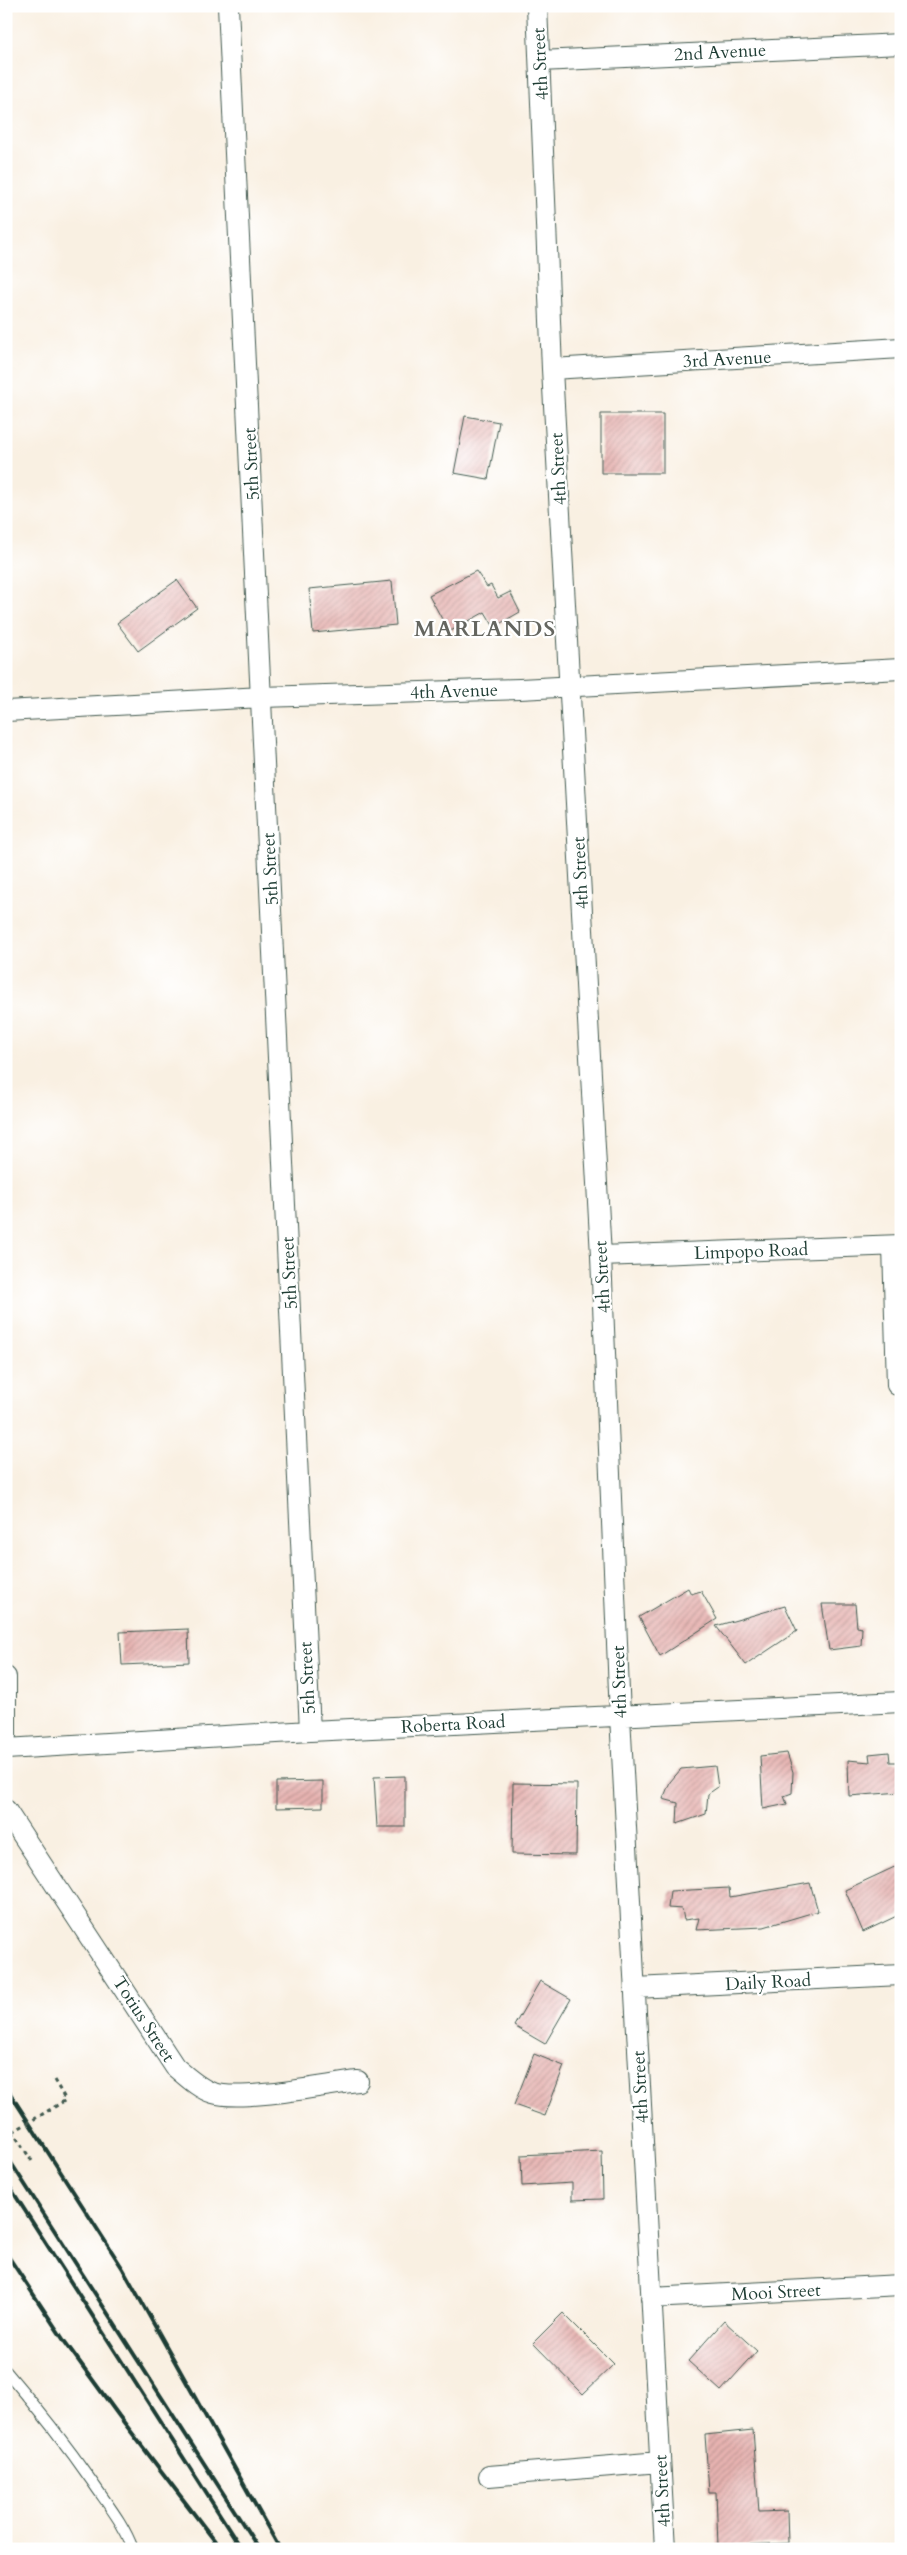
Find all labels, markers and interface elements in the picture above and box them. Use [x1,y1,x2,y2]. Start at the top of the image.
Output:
street label: 4th Street [526,27,555,101]
street label: 2nd Avenue [673,38,767,67]
street label: 3rd Avenue [682,345,772,374]
street label: 5th Street [237,427,266,501]
street label: 4th Street [544,432,573,506]
district label: MARLANDS [414,614,556,644]
street label: 4th Avenue [410,677,498,706]
street label: 5th Street [256,832,285,906]
street label: 4th Street [566,836,595,910]
street label: 5th Street [275,1236,304,1310]
street label: Limpopo Road [694,1237,809,1266]
street label: 4th Street [588,1240,617,1314]
street label: 5th Street [293,1641,322,1715]
street label: 4th Street [606,1645,633,1719]
street label: Roberta Road [400,1709,506,1740]
street label: Daily Road [724,1968,812,1997]
street label: Totius Street [106,1971,181,2067]
street label: 4th Street [626,2050,655,2124]
street label: Mooi Street [731,2278,822,2307]
street label: 4th Street [648,2454,677,2528]

